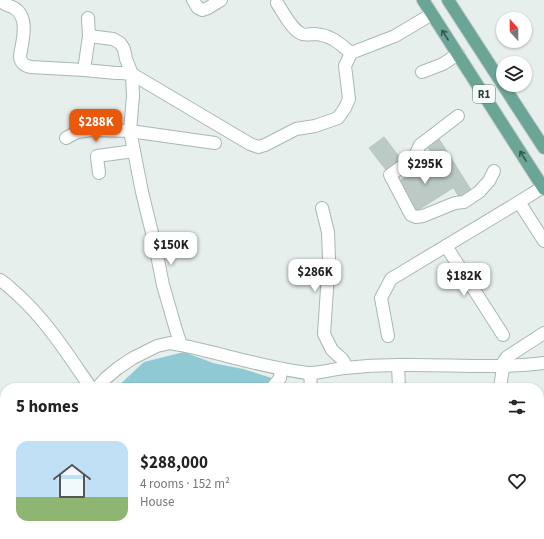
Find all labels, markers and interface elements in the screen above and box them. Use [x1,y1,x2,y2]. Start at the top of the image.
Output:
north arrow [496,12,532,48]
map controls [496,12,532,92]
one-way arrow [441,29,450,40]
button: layers [496,56,532,92]
road number: R1 [473,85,495,103]
pin: $288K [68,109,124,143]
text: $288K [78,113,114,131]
pin: $295K [397,151,453,185]
one-way arrow [519,151,527,162]
text: $295K [407,155,443,173]
pin: $150K [143,232,199,266]
text: $150K [153,236,189,254]
pin: $286K [287,259,343,293]
text: $286K [297,263,333,281]
pin: $182K [436,263,492,297]
text: $182K [446,267,482,285]
text: 5 homes [16,395,78,419]
icon: filters [506,396,528,418]
text: $288,000 [140,451,208,475]
icon: home [48,457,96,505]
icon: heart [506,470,528,492]
text: 4 rooms · 152 m² [140,475,230,493]
text: House [140,493,175,511]

